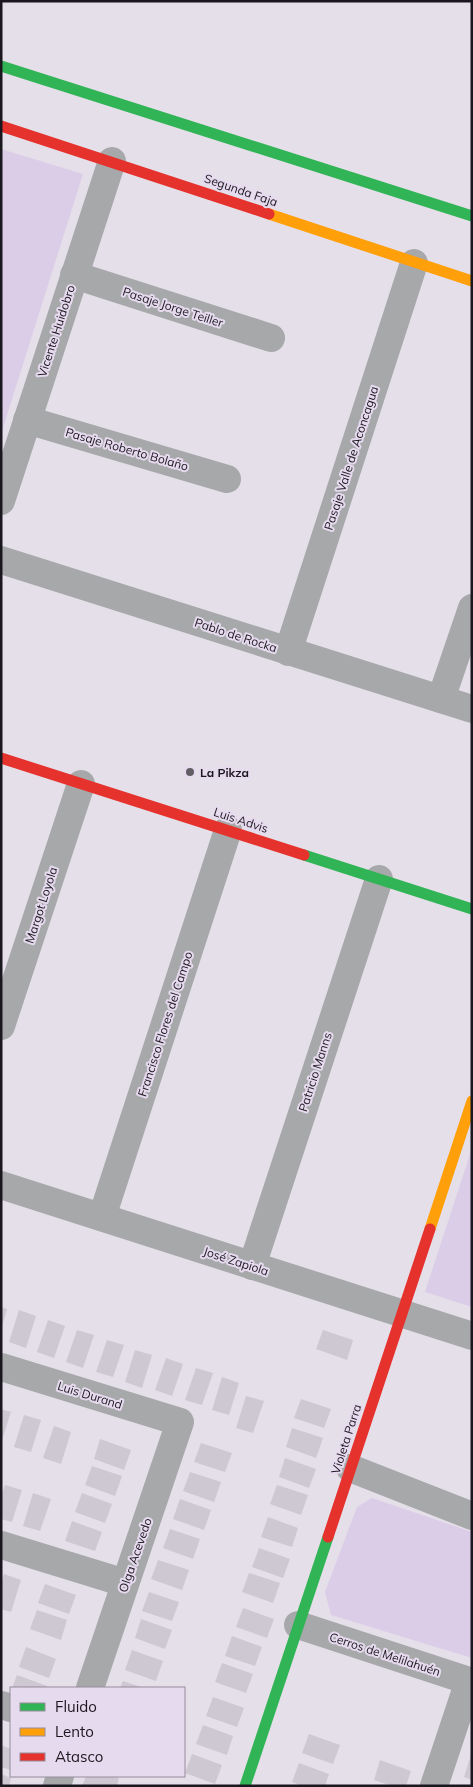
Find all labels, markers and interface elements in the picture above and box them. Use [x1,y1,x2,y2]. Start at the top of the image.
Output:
street label: Segunda Faja [202,170,280,210]
street label: Vicente Huidobro [34,283,78,379]
street label: Pasaje Jorge Teiller [121,284,226,331]
street label: Pasaje Valle de Aconcagua [321,384,381,532]
street label: Pasaje Roberto Bolaño [64,424,190,474]
street label: Pablo de Rocka [193,615,279,655]
place label: La Pikza [200,765,249,780]
marker: La Pikza [184,766,196,778]
street label: Luis Advis [212,804,270,836]
street label: Margot Loyola [22,865,60,945]
street label: Francisco Flores del Campo [134,949,196,1098]
street label: Patricio Manns [295,1030,335,1114]
street label: José Zapiola [202,1243,270,1279]
street label: Luis Durand [56,1378,124,1412]
street label: Violeta Parra [328,1402,364,1476]
street label: Olga Acevedo [115,1516,155,1594]
street label: Cerros de Melilahuén [328,1629,442,1679]
legend [10,1687,185,1777]
text: Fluido [55,1697,97,1716]
text: Lento [55,1722,94,1741]
text: Atasco [55,1747,103,1766]

